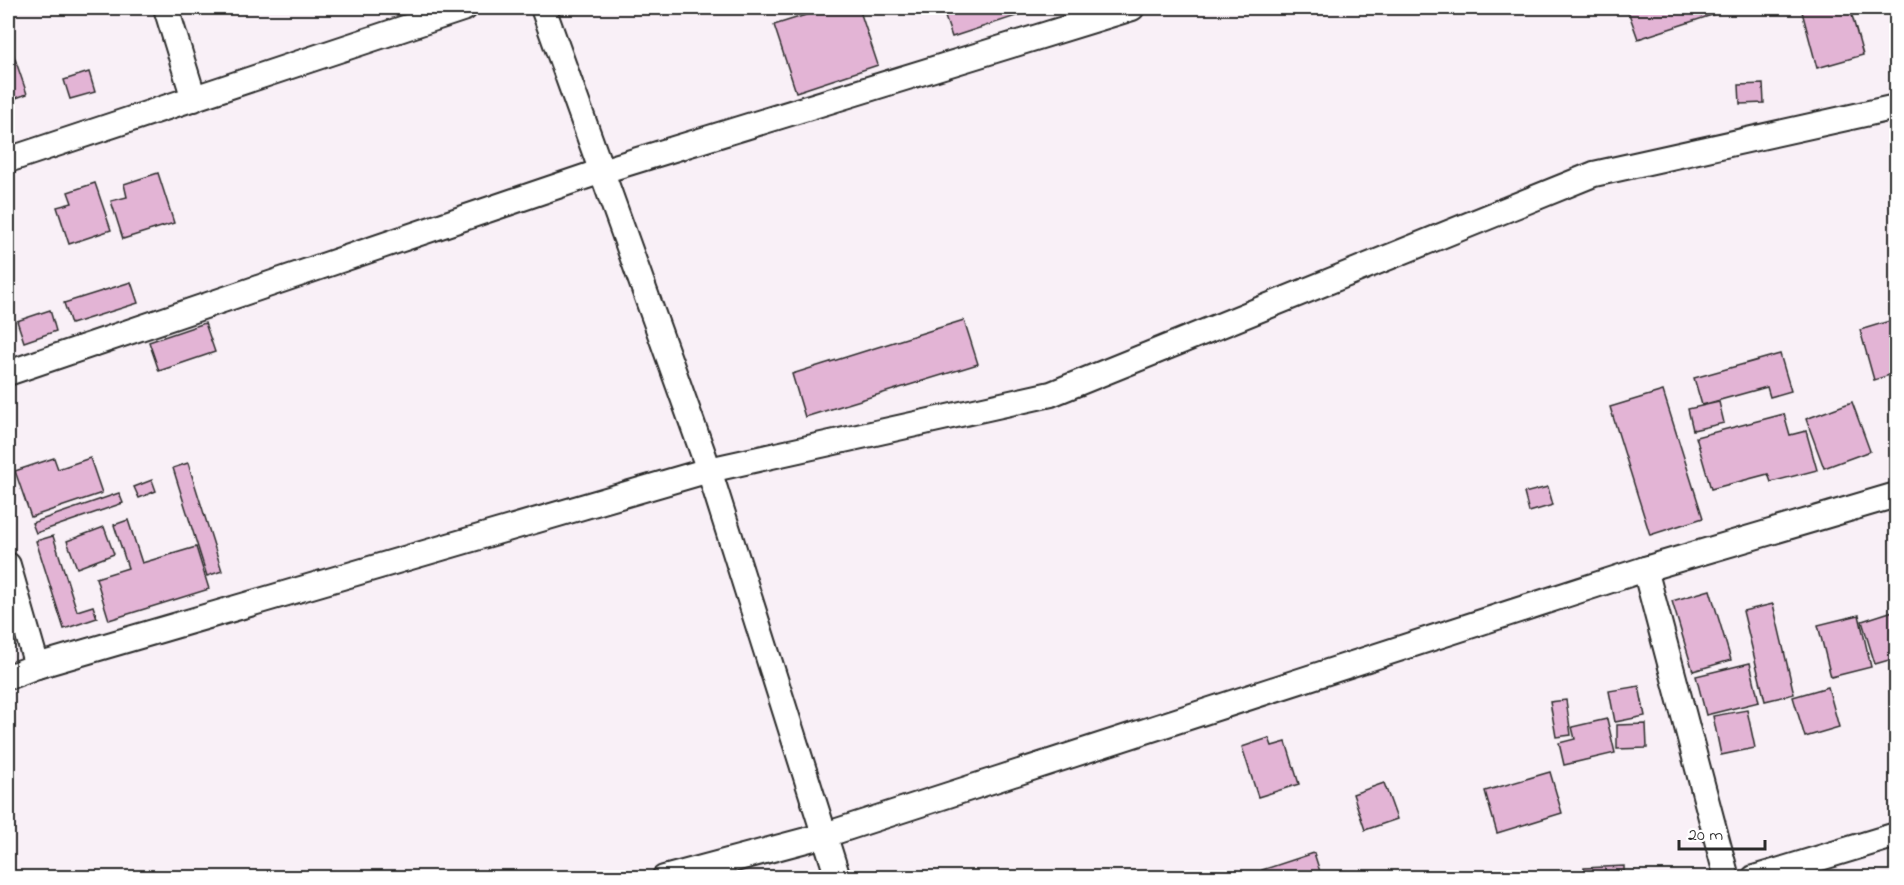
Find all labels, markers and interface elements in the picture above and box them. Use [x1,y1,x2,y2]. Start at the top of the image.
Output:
scale bar [1679,813,1764,851]
text: 20 m [1688,823,1723,849]

